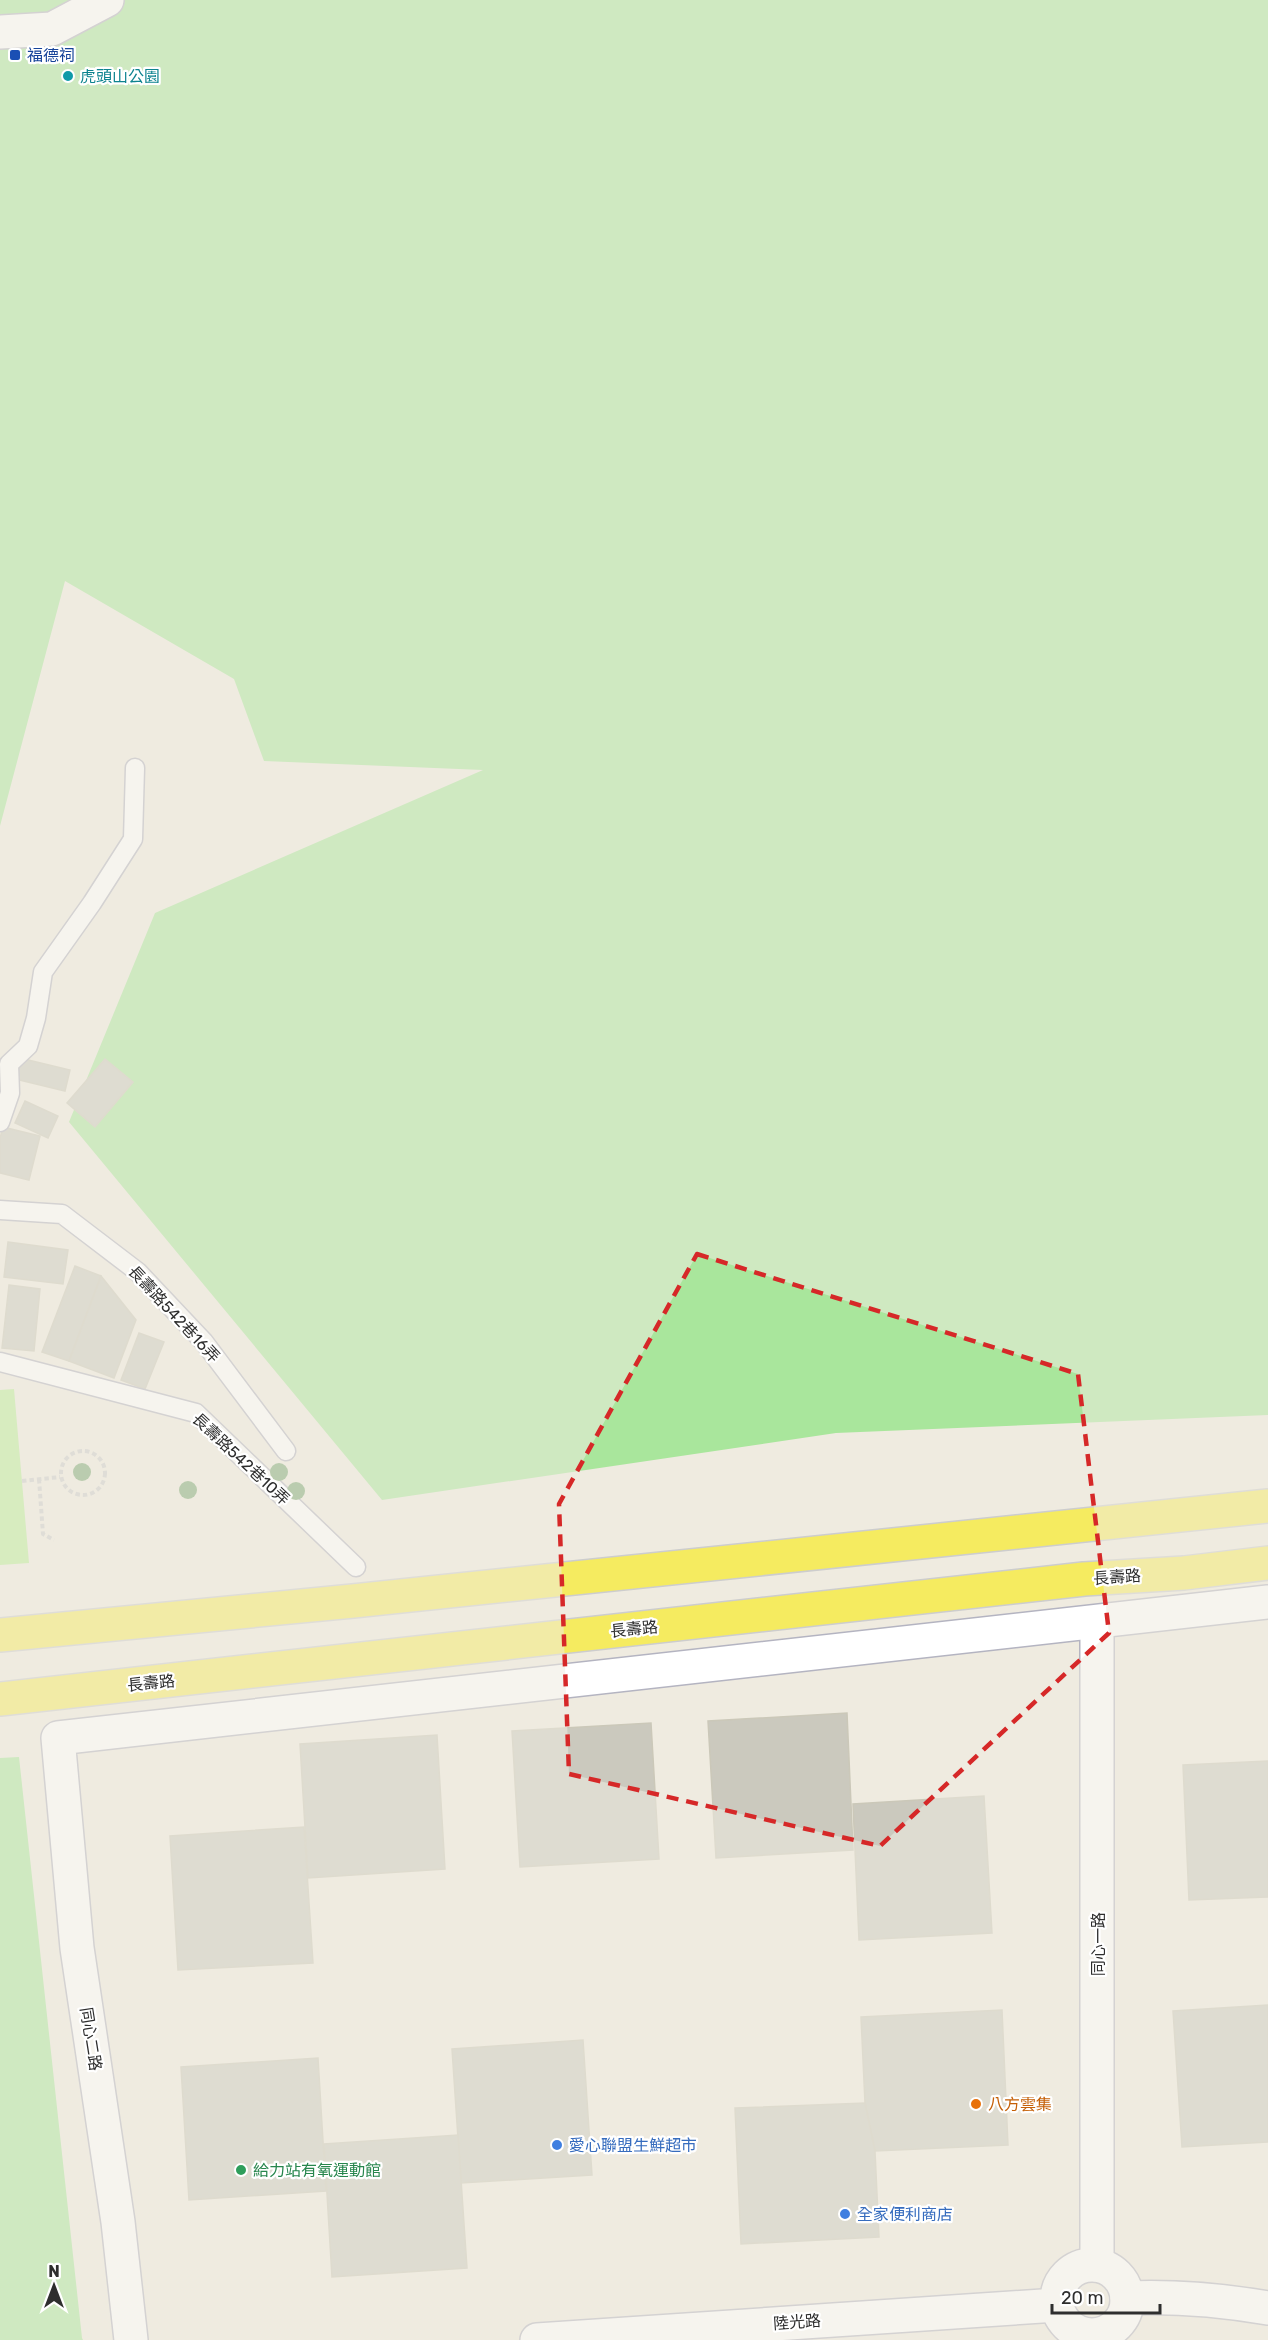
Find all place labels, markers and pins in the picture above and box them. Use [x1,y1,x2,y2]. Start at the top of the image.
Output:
place label: 福德祠 [27,46,75,65]
marker: 福德祠 [8,48,22,62]
place label: 虎頭山公園 [80,67,160,86]
marker: 虎頭山公園 [61,69,75,83]
place label: 八方雲集 [988,2095,1052,2114]
marker: 八方雲集 [969,2097,983,2111]
place label: 愛心聯盟生鮮超市 [569,2136,697,2155]
marker: 愛心聯盟生鮮超市 [550,2138,564,2152]
place label: 給力站有氧運動館 [253,2161,381,2180]
marker: 給力站有氧運動館 [234,2163,248,2177]
place label: 全家便利商店 [857,2205,953,2224]
marker: 全家便利商店 [838,2207,852,2221]

